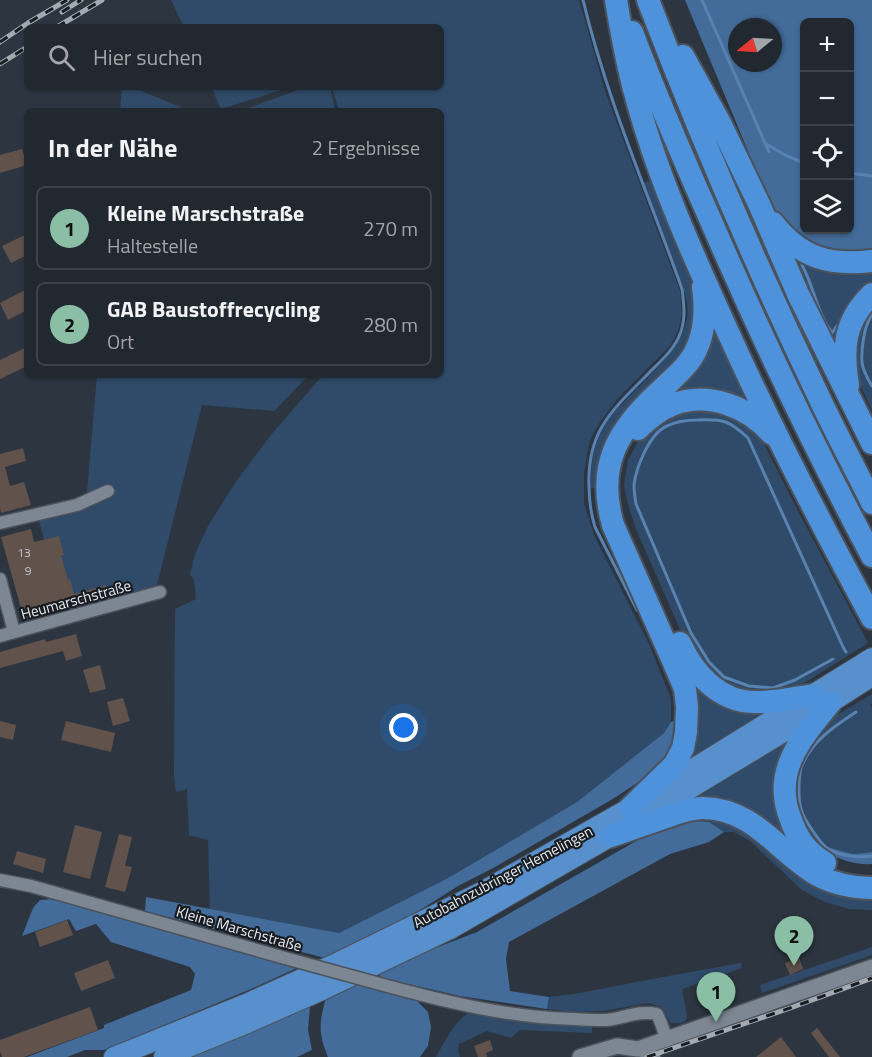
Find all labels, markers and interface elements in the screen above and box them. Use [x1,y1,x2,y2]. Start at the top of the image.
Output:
north arrow [728,18,782,72]
map controls [800,18,854,234]
button: + [800,18,854,72]
search box [24,24,444,90]
text: Hier suchen [93,40,202,74]
icon: search [45,41,78,74]
button: − [800,72,854,126]
button: locate [800,126,854,180]
text: In der Nähe [48,128,177,167]
text: 2 Ergebnisse [312,132,420,163]
button: layers [800,180,854,234]
text: Kleine Marschstraße [107,196,304,230]
text: 1 [64,213,75,244]
text: 270 m [363,213,418,244]
text: Haltestelle [107,230,198,261]
text: GAB Baustoffrecycling [107,292,320,326]
text: 2 [64,309,75,340]
text: 280 m [363,309,418,340]
text: Ort [107,326,134,357]
house number: 13 [17,543,31,562]
house number: 9 [25,561,32,580]
street label: Heumarschstraße [18,574,134,625]
your location [389,713,418,742]
street label: Autobahnzubringer Hemelingen [409,819,597,934]
street label: Kleine Marschstraße [174,900,305,957]
pin: 2 [774,916,814,966]
pin: 1 [696,972,736,1022]

